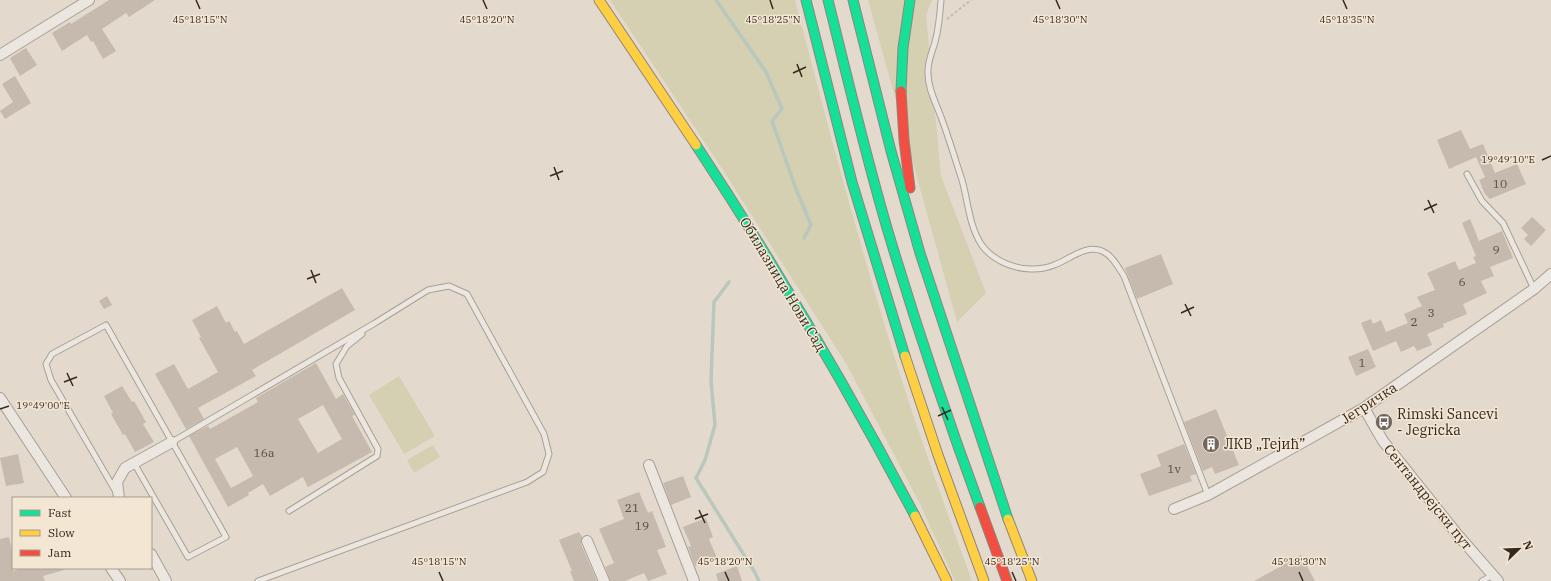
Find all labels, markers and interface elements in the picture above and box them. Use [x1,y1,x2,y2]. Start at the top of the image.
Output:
text: 45°18'15"N [173,13,228,26]
text: 45°18'20"N [460,13,515,26]
text: 45°18'25"N [746,13,801,26]
text: 45°18'30"N [1033,13,1088,26]
text: 45°18'35"N [1320,13,1375,26]
text: 19°49'10"E [1481,153,1535,166]
house number: 10 [1493,176,1507,191]
street label: Обилазница Нови Сад [736,214,830,355]
house number: 9 [1492,242,1500,257]
house number: 6 [1458,274,1466,289]
house number: 3 [1427,305,1435,320]
house number: 2 [1410,314,1418,329]
house number: 1 [1358,355,1366,370]
street label: Јегричка [1338,378,1401,428]
text: 19°49'00"E [16,399,70,412]
place label: Rimski Sancevi - Jegricka [1397,405,1498,439]
bus stop icon: Rimski Sancevi - Jegricka [1374,412,1394,432]
building icon: ЛКВ „Тејић” [1201,434,1221,454]
place label: ЛКВ „Тејић” [1224,435,1305,453]
street label: Сентандрејски пут [1380,440,1476,554]
house number: 16a [254,445,275,460]
house number: 1v [1167,461,1181,476]
legend [12,497,152,569]
house number: 21 [625,500,639,515]
text: Fast [48,505,72,520]
house number: 19 [635,518,649,533]
text: Slow [48,525,75,540]
north arrow [1499,529,1539,569]
text: N [1520,538,1536,552]
text: Jam [48,545,72,560]
text: 45°18'15"N [412,555,467,568]
text: 45°18'20"N [698,555,753,568]
text: 45°18'25"N [985,555,1040,568]
text: 45°18'30"N [1272,555,1327,568]

